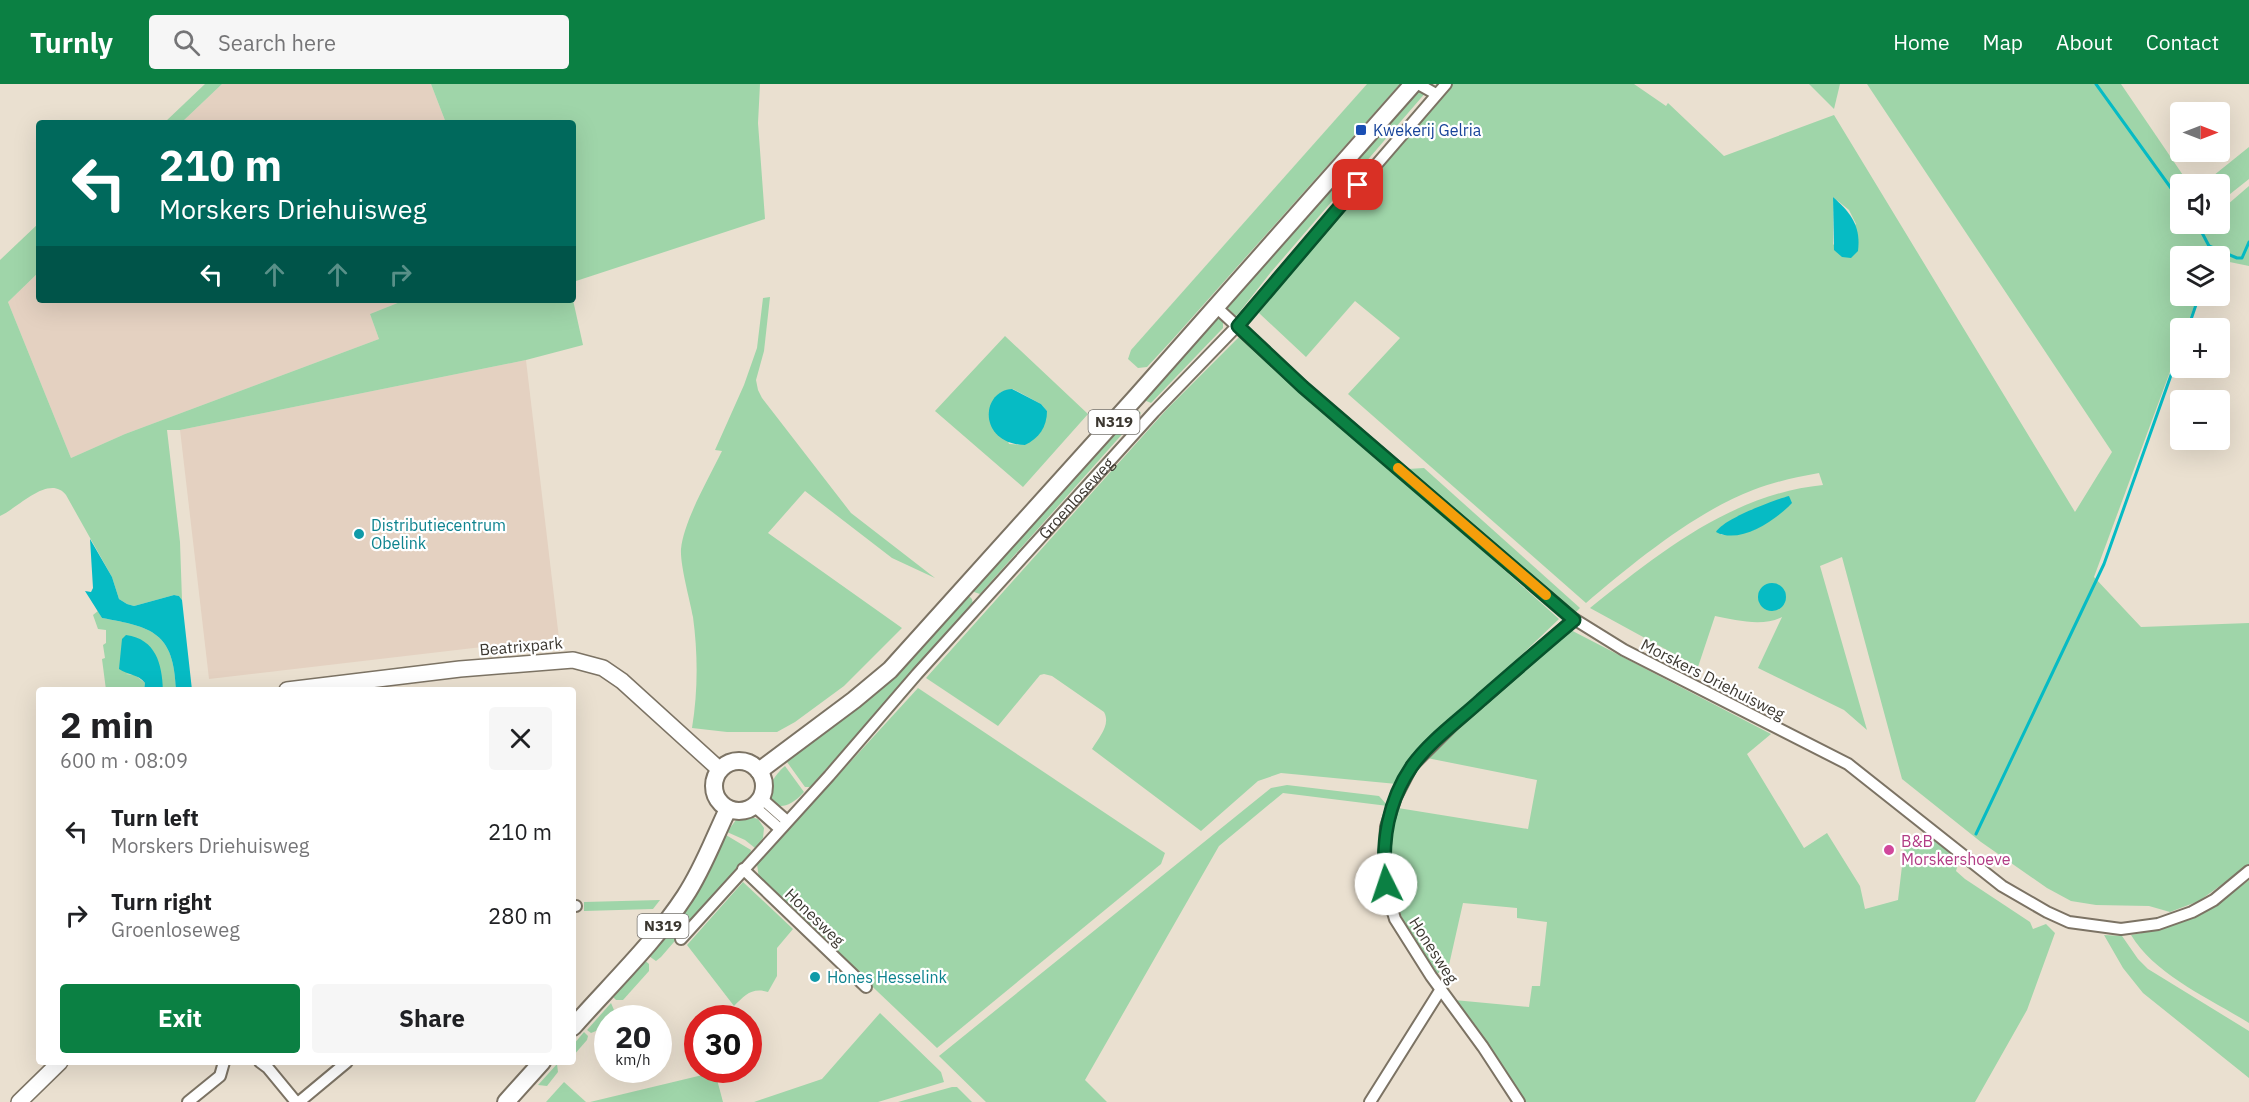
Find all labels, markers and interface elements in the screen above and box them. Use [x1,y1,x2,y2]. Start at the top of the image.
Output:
search box [149,15,569,69]
text: Turnly [30,24,113,61]
icon: search [170,26,203,59]
text: Search here [218,28,336,57]
text: Home [1893,28,1950,56]
text: Map [1983,28,2023,56]
text: About [2056,28,2113,56]
text: Contact [2146,28,2219,56]
north arrow [2170,102,2230,162]
map controls [2170,102,2230,450]
place label: Kwekerij Gelria [1373,120,1482,140]
marker: Kwekerij Gelria [1354,123,1368,137]
text: 210 m [159,138,282,193]
icon: left [60,144,138,222]
pin [1332,159,1383,210]
icon: arrive [1341,168,1374,201]
button: sound [2170,174,2230,234]
text: Morskers Driehuisweg [159,191,427,226]
button: layers [2170,246,2230,306]
icon: left [195,258,228,291]
icon: ahead [258,258,291,291]
icon: ahead [321,258,354,291]
icon: right [384,258,417,291]
button: + [2170,318,2230,378]
button: − [2170,390,2230,450]
road number: N319 [1088,410,1140,434]
street label: Groenloseweg [1034,453,1118,543]
place label: Distributiecentrum Obelink [371,515,506,553]
marker: Distributiecentrum Obelink [352,527,366,541]
street label: Beatrixpark [479,632,564,660]
street label: Morskers Driehuisweg [1638,634,1789,724]
text: 2 min [60,701,154,748]
button: close [489,707,552,770]
text: 600 m · 08:09 [60,747,188,774]
text: Turn left [111,803,199,832]
icon: left [60,815,93,848]
text: 210 m [488,817,552,846]
place label: B&B Morskershoeve [1901,831,2011,869]
text: Morskers Driehuisweg [111,832,309,859]
marker: B&B Morskershoeve [1882,843,1896,857]
position arrow [1354,852,1418,916]
street label: Honesweg [781,884,849,951]
text: Turn right [111,887,212,916]
icon: right [60,899,93,932]
text: 280 m [488,901,552,930]
street label: Honesweg [1405,913,1463,987]
road number: N319 [638,914,688,938]
text: Groenloseweg [111,916,240,943]
place label: Hones Hesselink [827,967,948,987]
marker: Hones Hesselink [808,970,822,984]
button: Exit [60,984,300,1053]
button: Share [312,984,552,1053]
speed limit sign: 30 [684,1005,762,1083]
text: 20 [615,1017,651,1056]
text: km/h [615,1050,651,1069]

